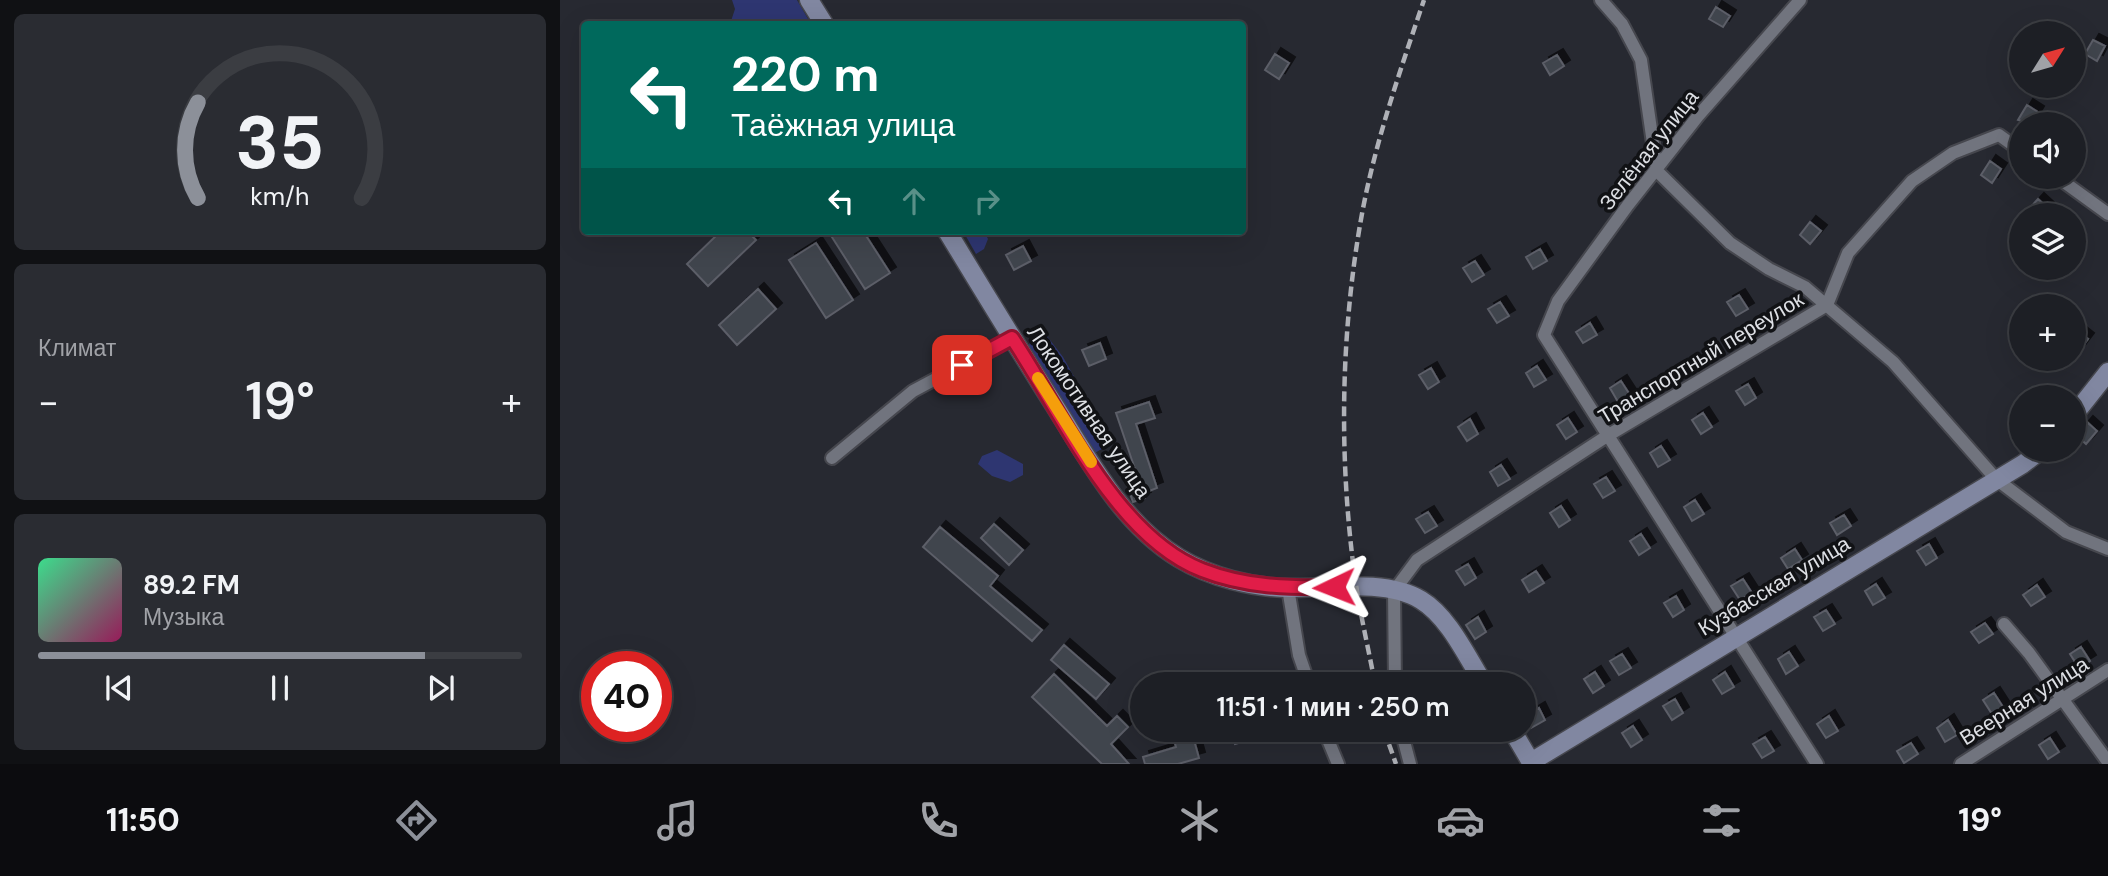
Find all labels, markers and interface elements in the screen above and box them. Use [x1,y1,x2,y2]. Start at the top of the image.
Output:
north arrow [2009,21,2086,98]
map controls [2009,21,2086,462]
text: 220 m [731,42,879,106]
icon: left [616,49,707,140]
street label: Зелёная улица [1593,84,1705,216]
text: 35 [235,96,325,191]
text: Таёжная улица [731,104,955,146]
button: sound [2009,112,2086,189]
text: km/h [250,180,310,213]
icon: left [822,182,860,220]
icon: ahead [895,182,933,220]
icon: right [968,182,1006,220]
button: layers [2009,203,2086,280]
street label: Транспортный переулок [1593,285,1809,430]
button: + [2009,294,2086,371]
street label: Локомотивная улица [1021,320,1157,504]
text: Климат [38,333,116,363]
pin [932,335,992,395]
icon: arrive [943,346,981,384]
text: 19° [245,367,315,435]
text: − [38,377,59,427]
text: + [501,377,522,427]
button: − [2009,385,2086,462]
street label: Кузбасская улица [1693,529,1855,642]
position arrow [1297,550,1371,624]
text: 89.2 FM [143,568,240,602]
text: Музыка [143,602,224,632]
street label: Веерная улица [1954,650,2094,752]
speed limit sign: 40 [581,651,672,742]
icon: previous [100,669,138,707]
icon: pause [261,669,299,707]
icon: next [422,669,460,707]
text: 11:51 · 1 мин · 250 m [1216,690,1450,724]
icon: directions [392,796,441,845]
icon: music [653,796,702,845]
icon: phone [914,796,963,845]
icon: climate [1175,796,1224,845]
icon: car [1436,796,1485,845]
icon: filters [1697,796,1746,845]
text: 11:50 [106,799,180,841]
text: 19° [1958,799,2002,841]

